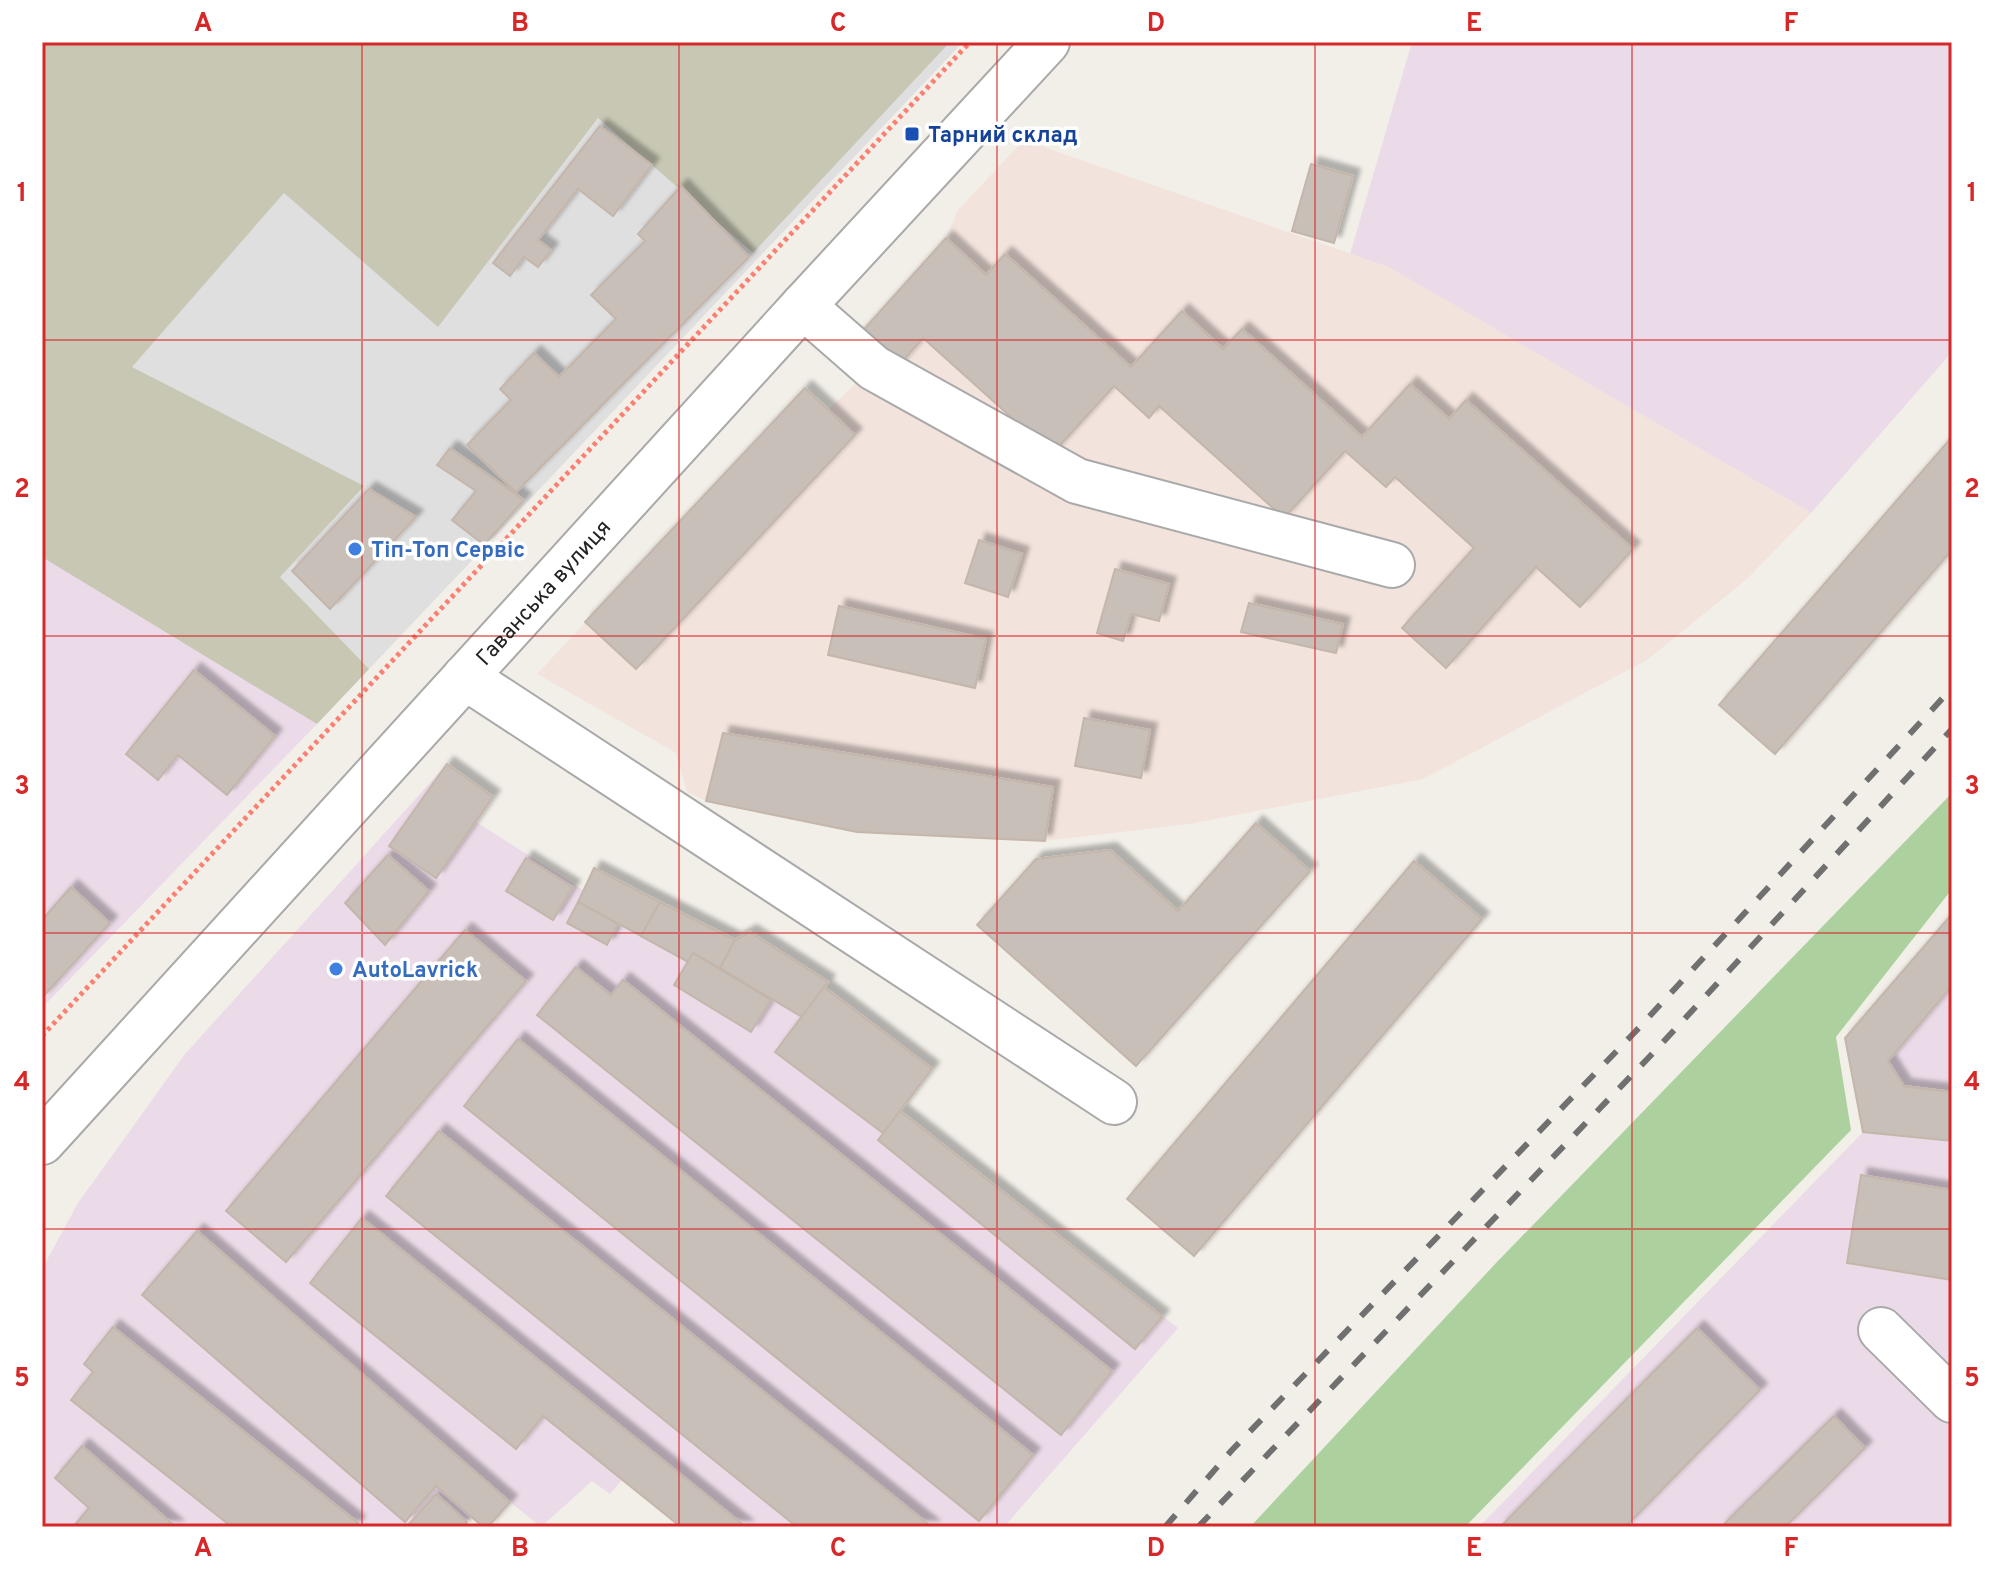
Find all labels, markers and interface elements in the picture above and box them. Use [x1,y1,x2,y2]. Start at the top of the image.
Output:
text: A [194,8,212,41]
text: B [511,8,529,41]
text: C [830,8,846,41]
text: D [1147,8,1165,41]
text: E [1466,8,1482,41]
text: F [1784,8,1799,41]
place label: Тарний склад [928,123,1078,150]
marker: Тарний склад [903,125,921,143]
text: 1 [17,178,27,211]
text: 1 [1967,178,1977,211]
text: 2 [14,474,30,507]
text: 2 [1964,474,1980,507]
street label: Гаванська вулиця [471,515,618,672]
place label: Тіп-Топ Сервіс [371,538,525,565]
marker: Тіп-Топ Сервіс [346,540,364,558]
text: 3 [14,771,30,804]
text: 3 [1964,771,1980,804]
place label: AutoLavrick [352,958,478,985]
marker: AutoLavrick [327,960,345,978]
text: 4 [14,1067,30,1100]
text: 4 [1964,1067,1980,1100]
text: 5 [14,1363,30,1396]
text: 5 [1964,1363,1980,1396]
text: A [194,1533,212,1566]
text: B [511,1533,529,1566]
text: C [830,1533,846,1566]
text: D [1147,1533,1165,1566]
text: E [1466,1533,1482,1566]
text: F [1784,1533,1799,1566]

